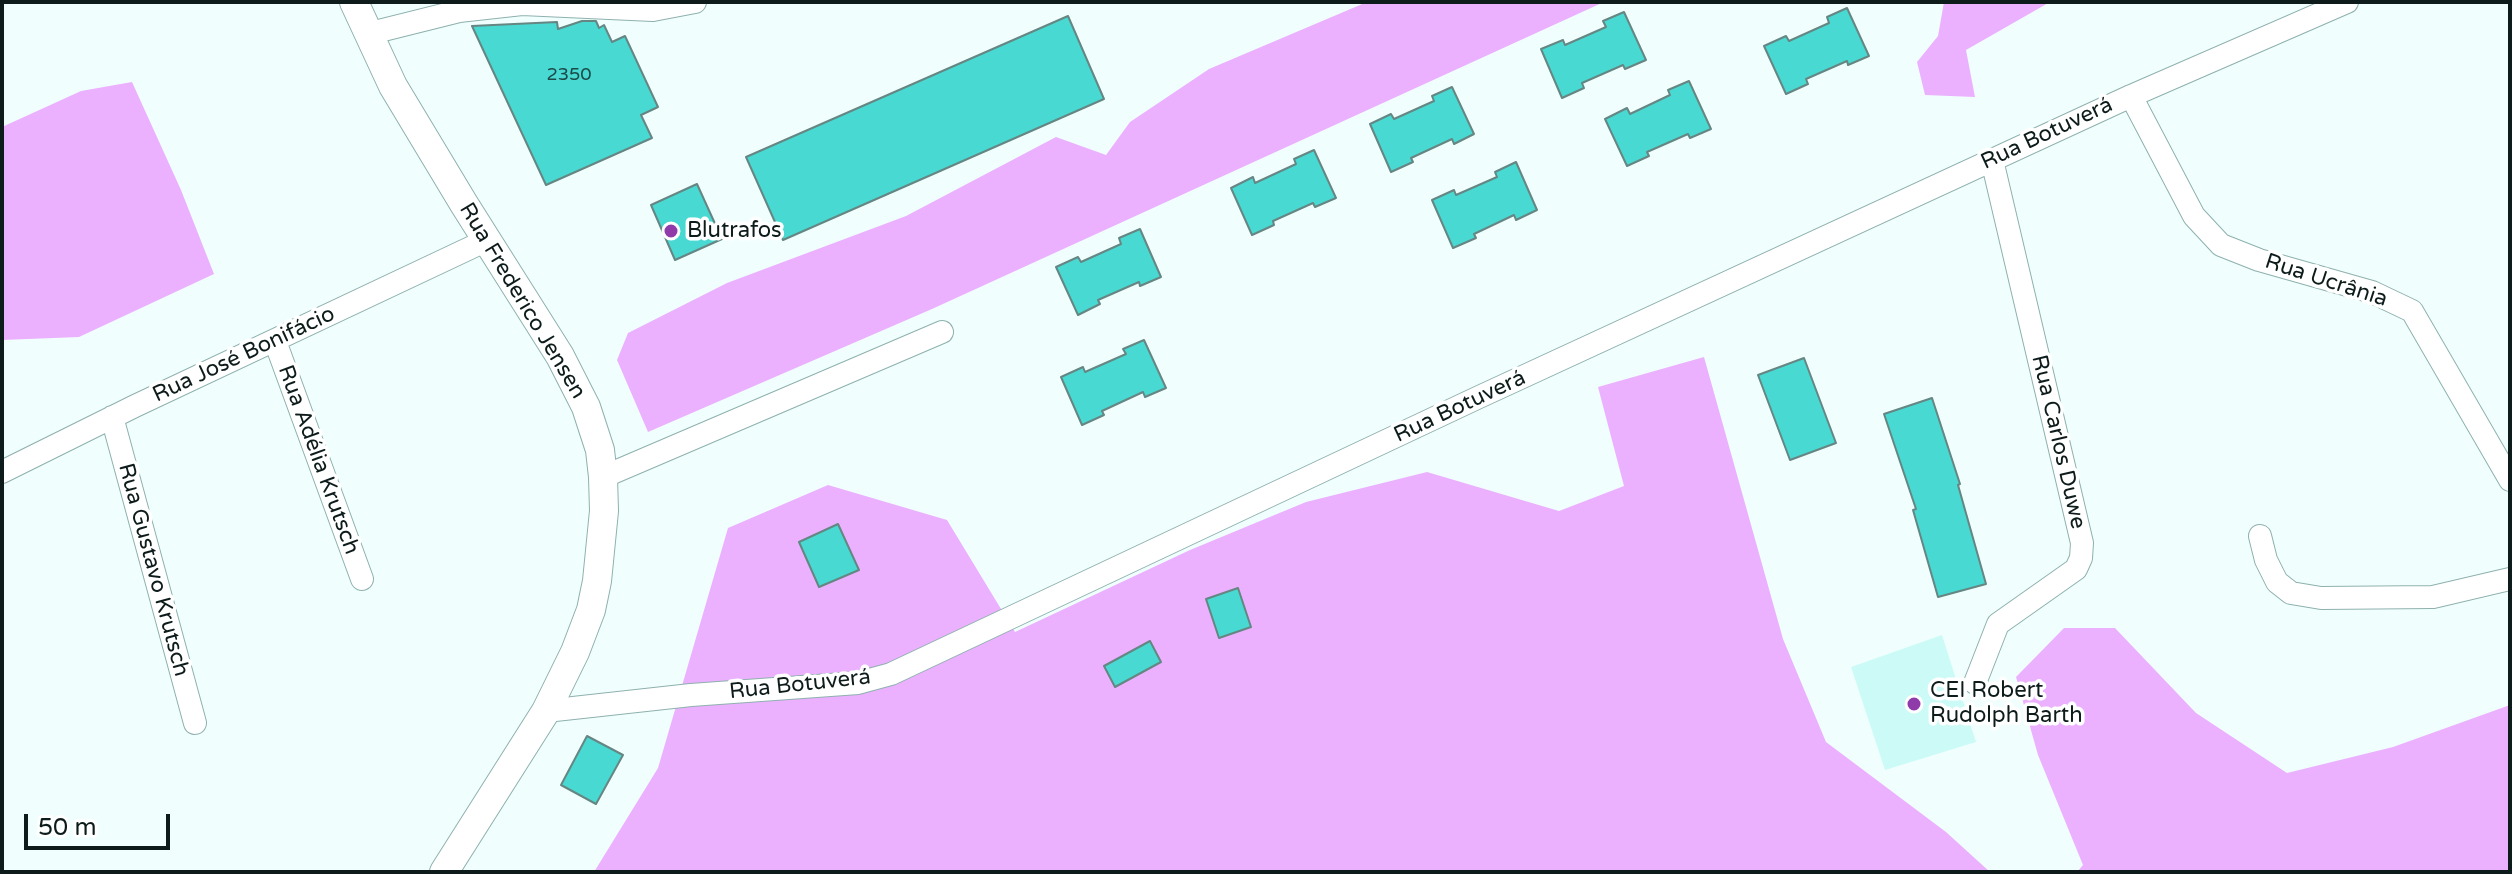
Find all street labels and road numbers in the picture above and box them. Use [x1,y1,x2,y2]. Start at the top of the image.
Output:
street label: Rua Botuverá [1977,92,2117,176]
street label: Rua Frederico Jensen [453,198,591,404]
street label: Rua Ucrânia [2261,249,2391,313]
street label: Rua José Bonifácio [149,301,339,409]
street label: Rua Carlos Duwe [2025,352,2091,532]
street label: Rua Adélia Krutsch [272,362,364,558]
street label: Rua Botuverá [1390,365,1530,449]
street label: Rua Gustavo Krutsch [112,461,194,679]
street label: Rua Botuverá [728,664,872,706]

